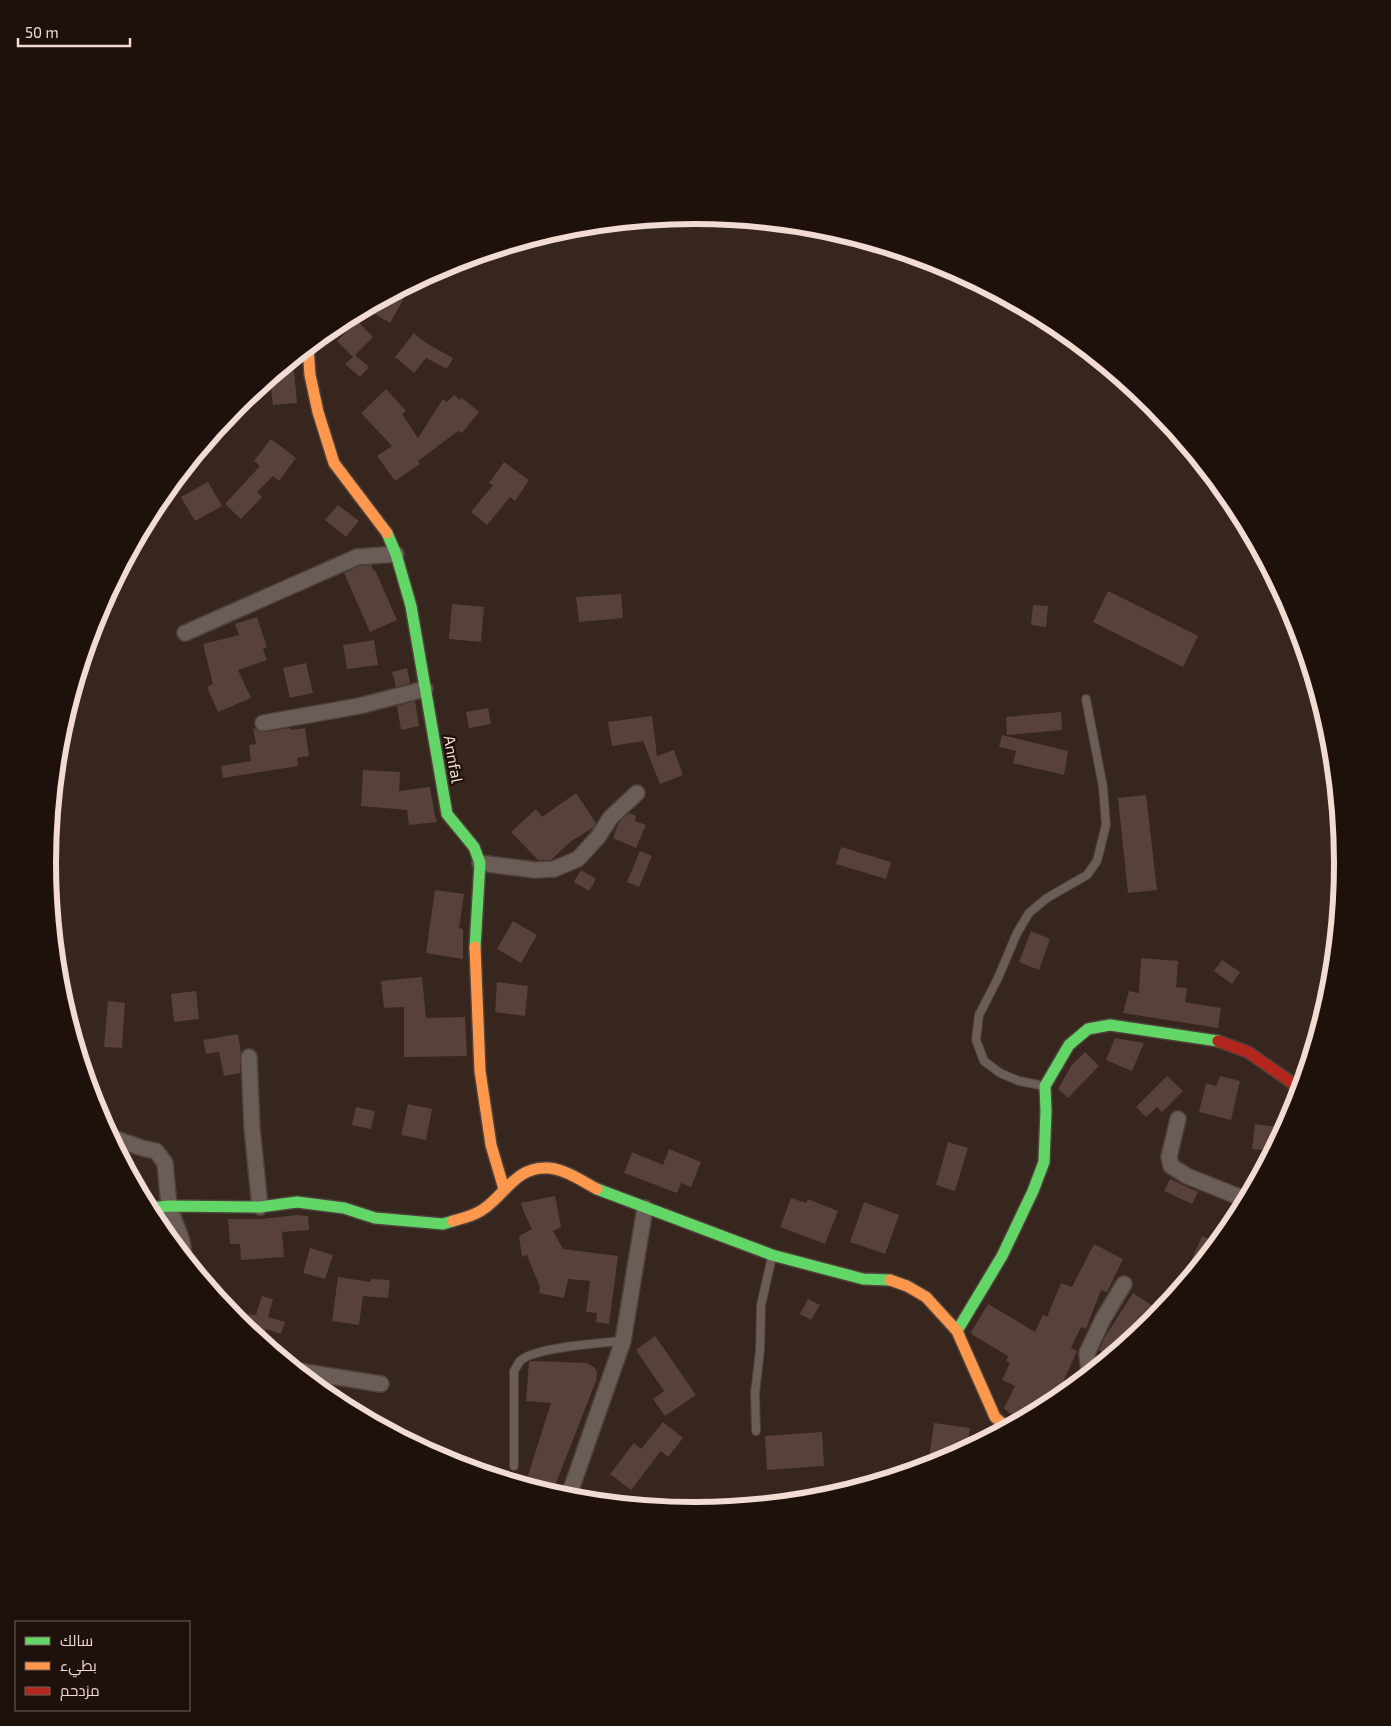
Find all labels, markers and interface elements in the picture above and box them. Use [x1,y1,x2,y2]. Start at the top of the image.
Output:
scale bar [18,15,130,47]
text: 50 m [25,23,59,41]
street label: Annfal [440,734,468,785]
legend [15,1621,190,1711]
text: سالك [60,1631,93,1649]
text: بطيء [60,1656,97,1678]
text: مزدحم [60,1681,100,1701]

